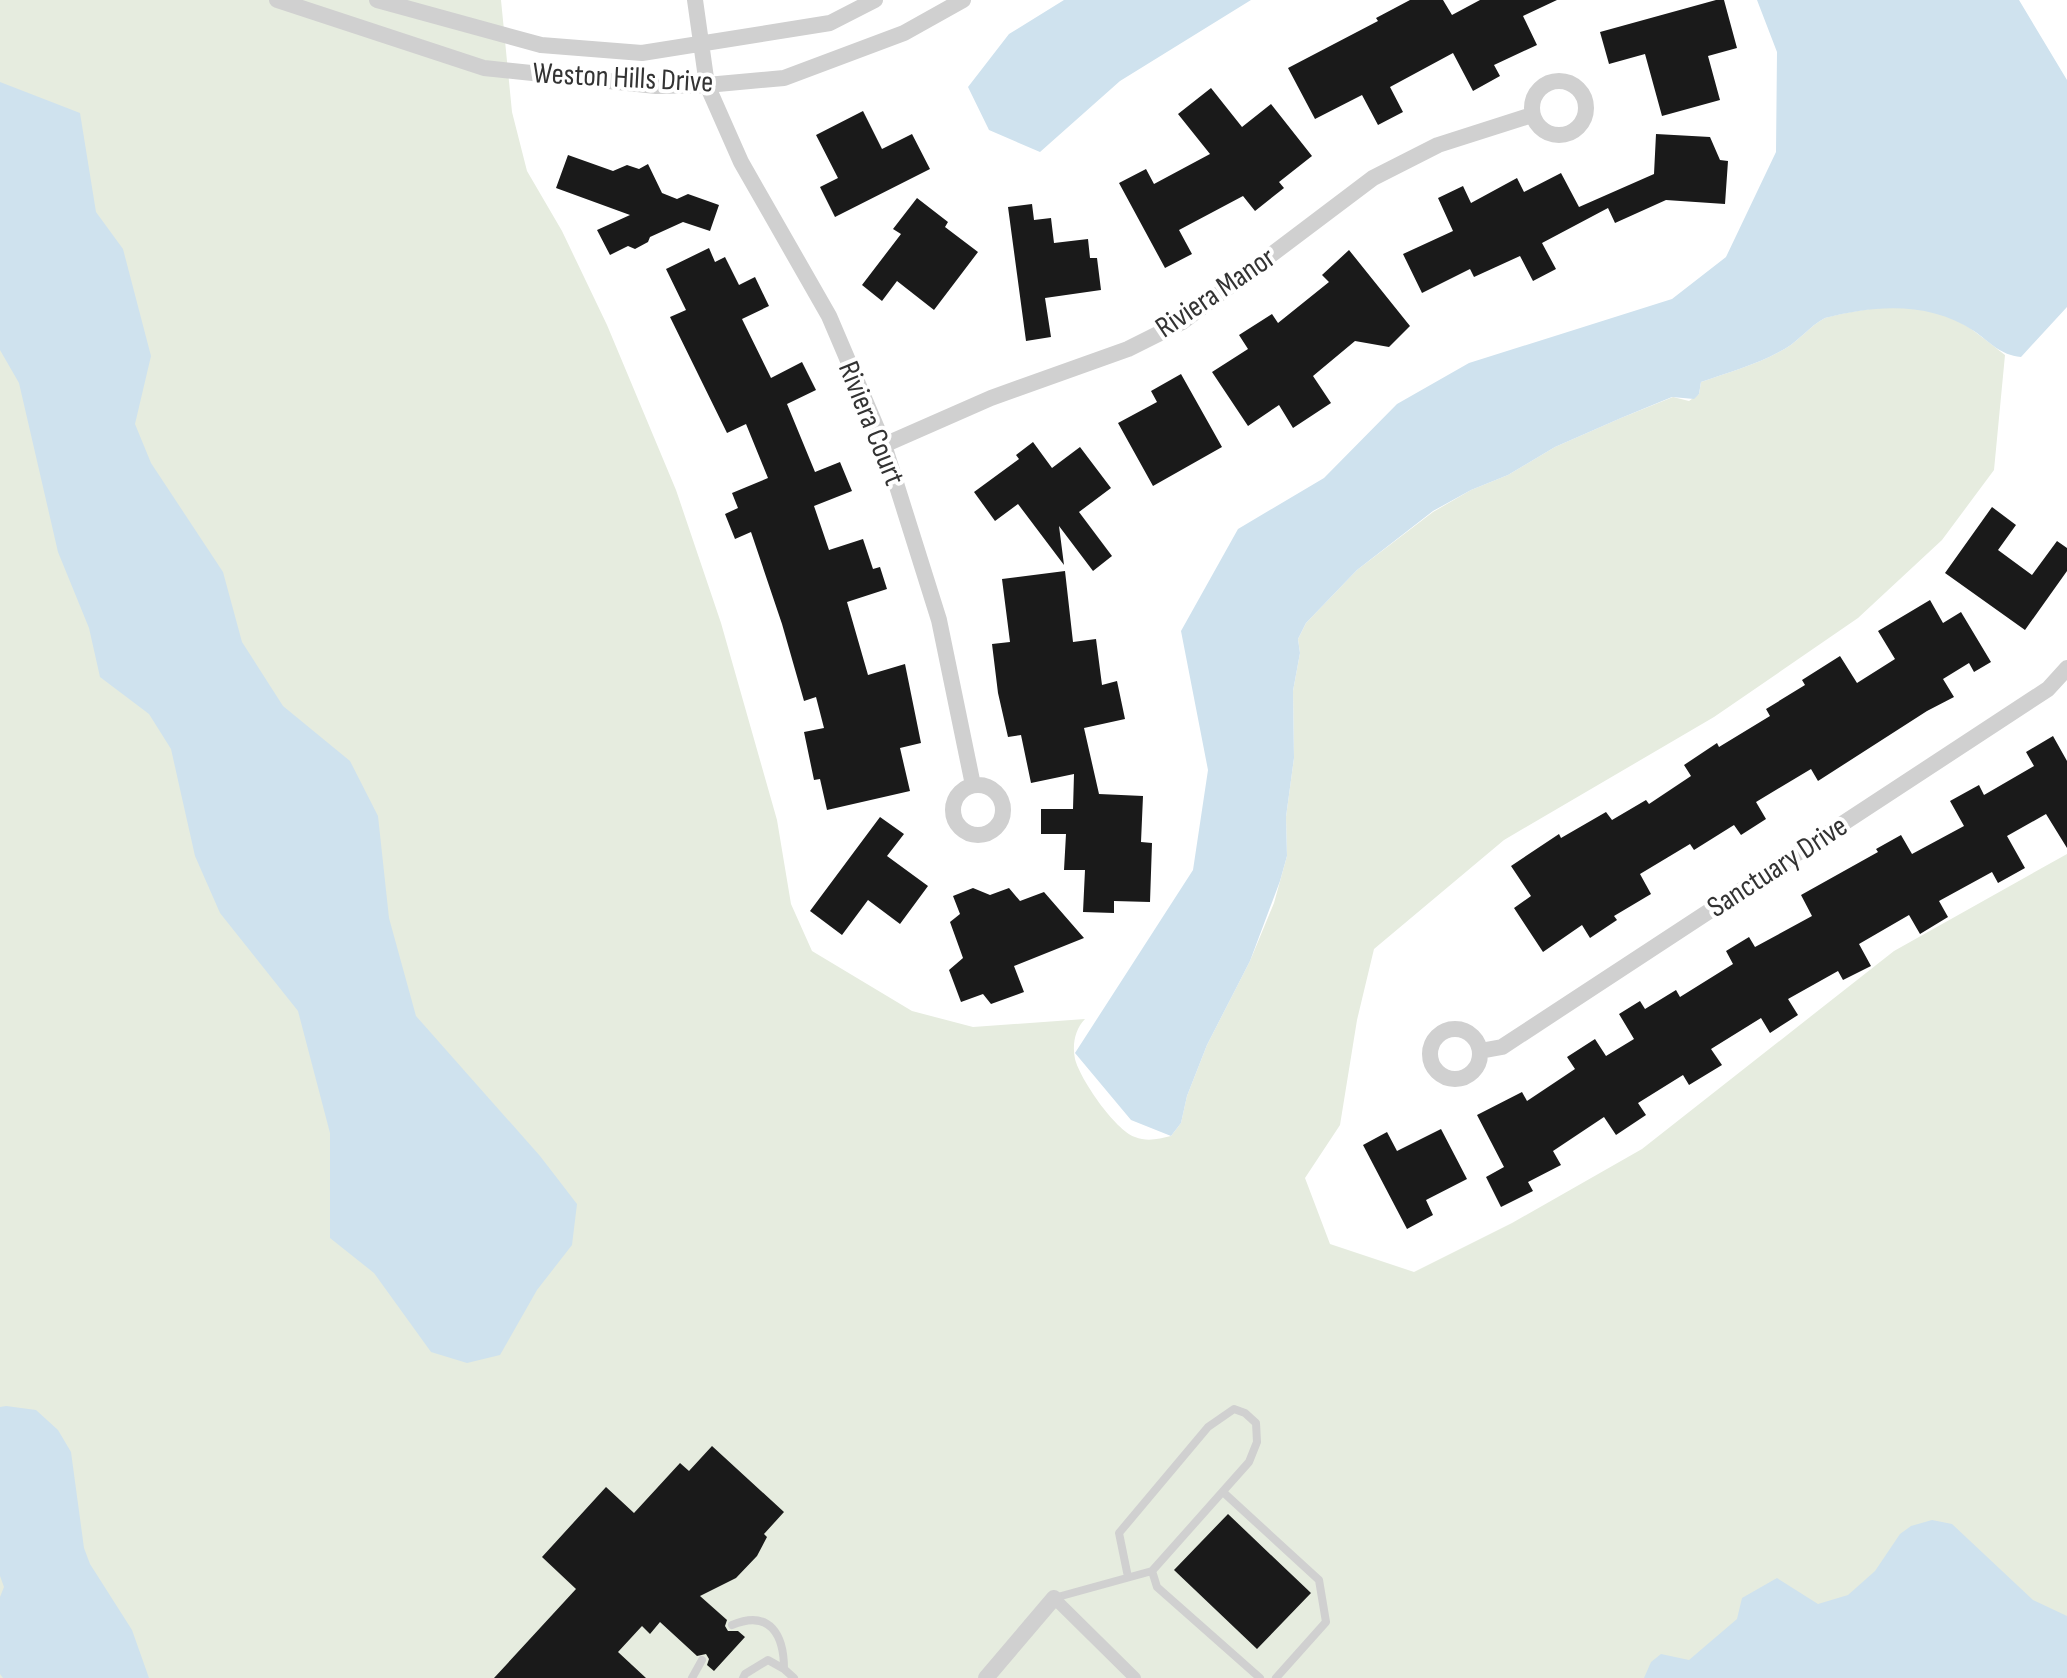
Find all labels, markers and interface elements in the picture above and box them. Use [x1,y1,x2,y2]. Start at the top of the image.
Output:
street label: Weston Hills Drive [532,55,714,101]
street label: Riviera Manor [1149,240,1282,346]
street label: Riviera Court [830,356,912,491]
street label: Sanctuary Drive [1701,808,1854,925]

